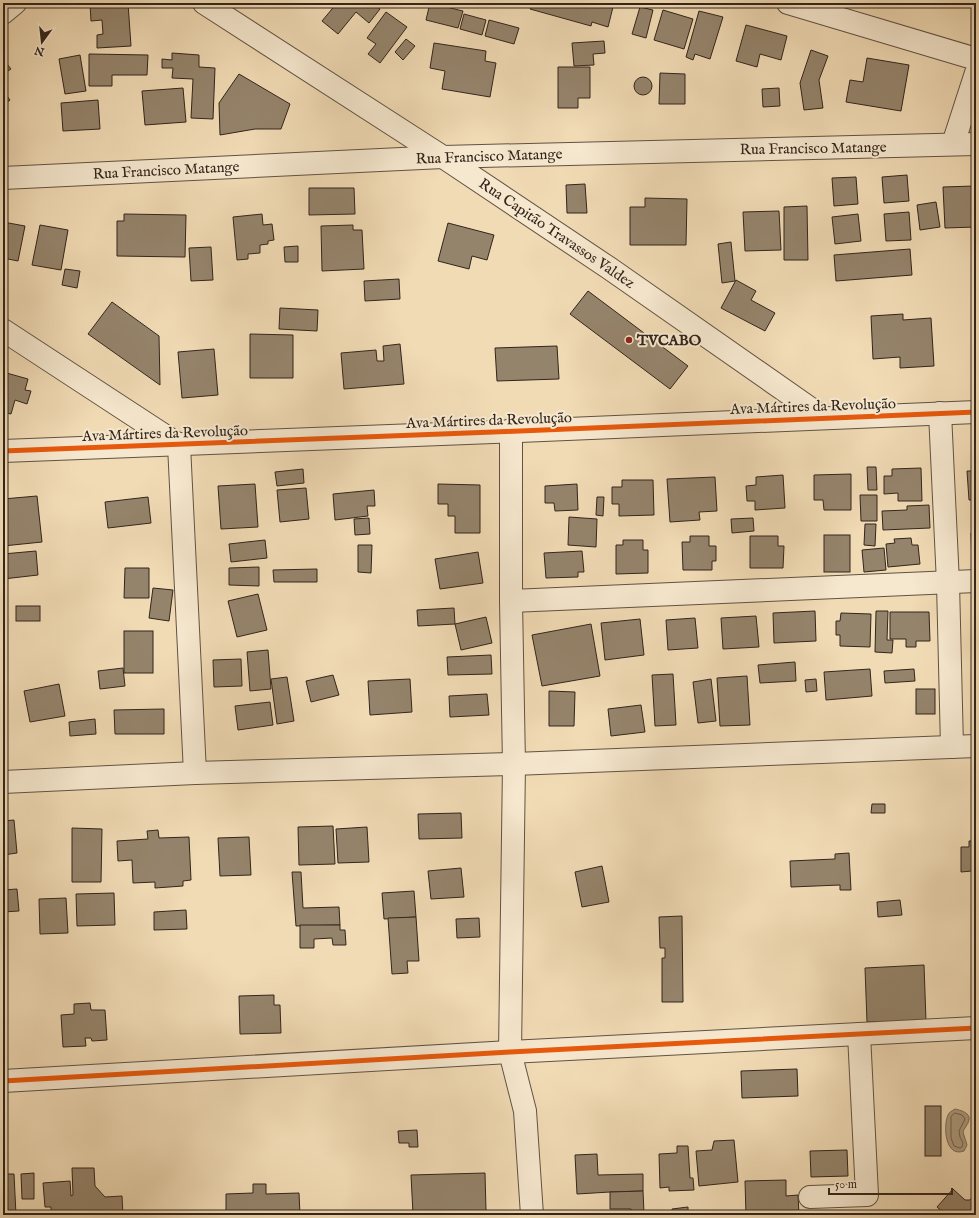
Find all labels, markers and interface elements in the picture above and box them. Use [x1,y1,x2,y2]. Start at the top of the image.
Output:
north arrow [22,22,62,62]
text: N [33,43,47,59]
street label: Rua Francisco Matange [739,138,887,159]
street label: Rua Francisco Matange [415,144,563,169]
street label: Rua Francisco Matange [92,157,240,184]
street label: Rua Capitão Travassos Valdez [475,174,638,293]
place label: TVCABO [636,331,702,350]
marker: TVCABO [624,335,634,345]
street label: Ava Mártires da Revolução [729,394,896,419]
street label: Ava Mártires da Revolução [405,408,572,433]
street label: Ava Mártires da Revolução [81,421,248,446]
scale bar [829,1170,952,1196]
text: 50 m [835,1177,857,1192]

